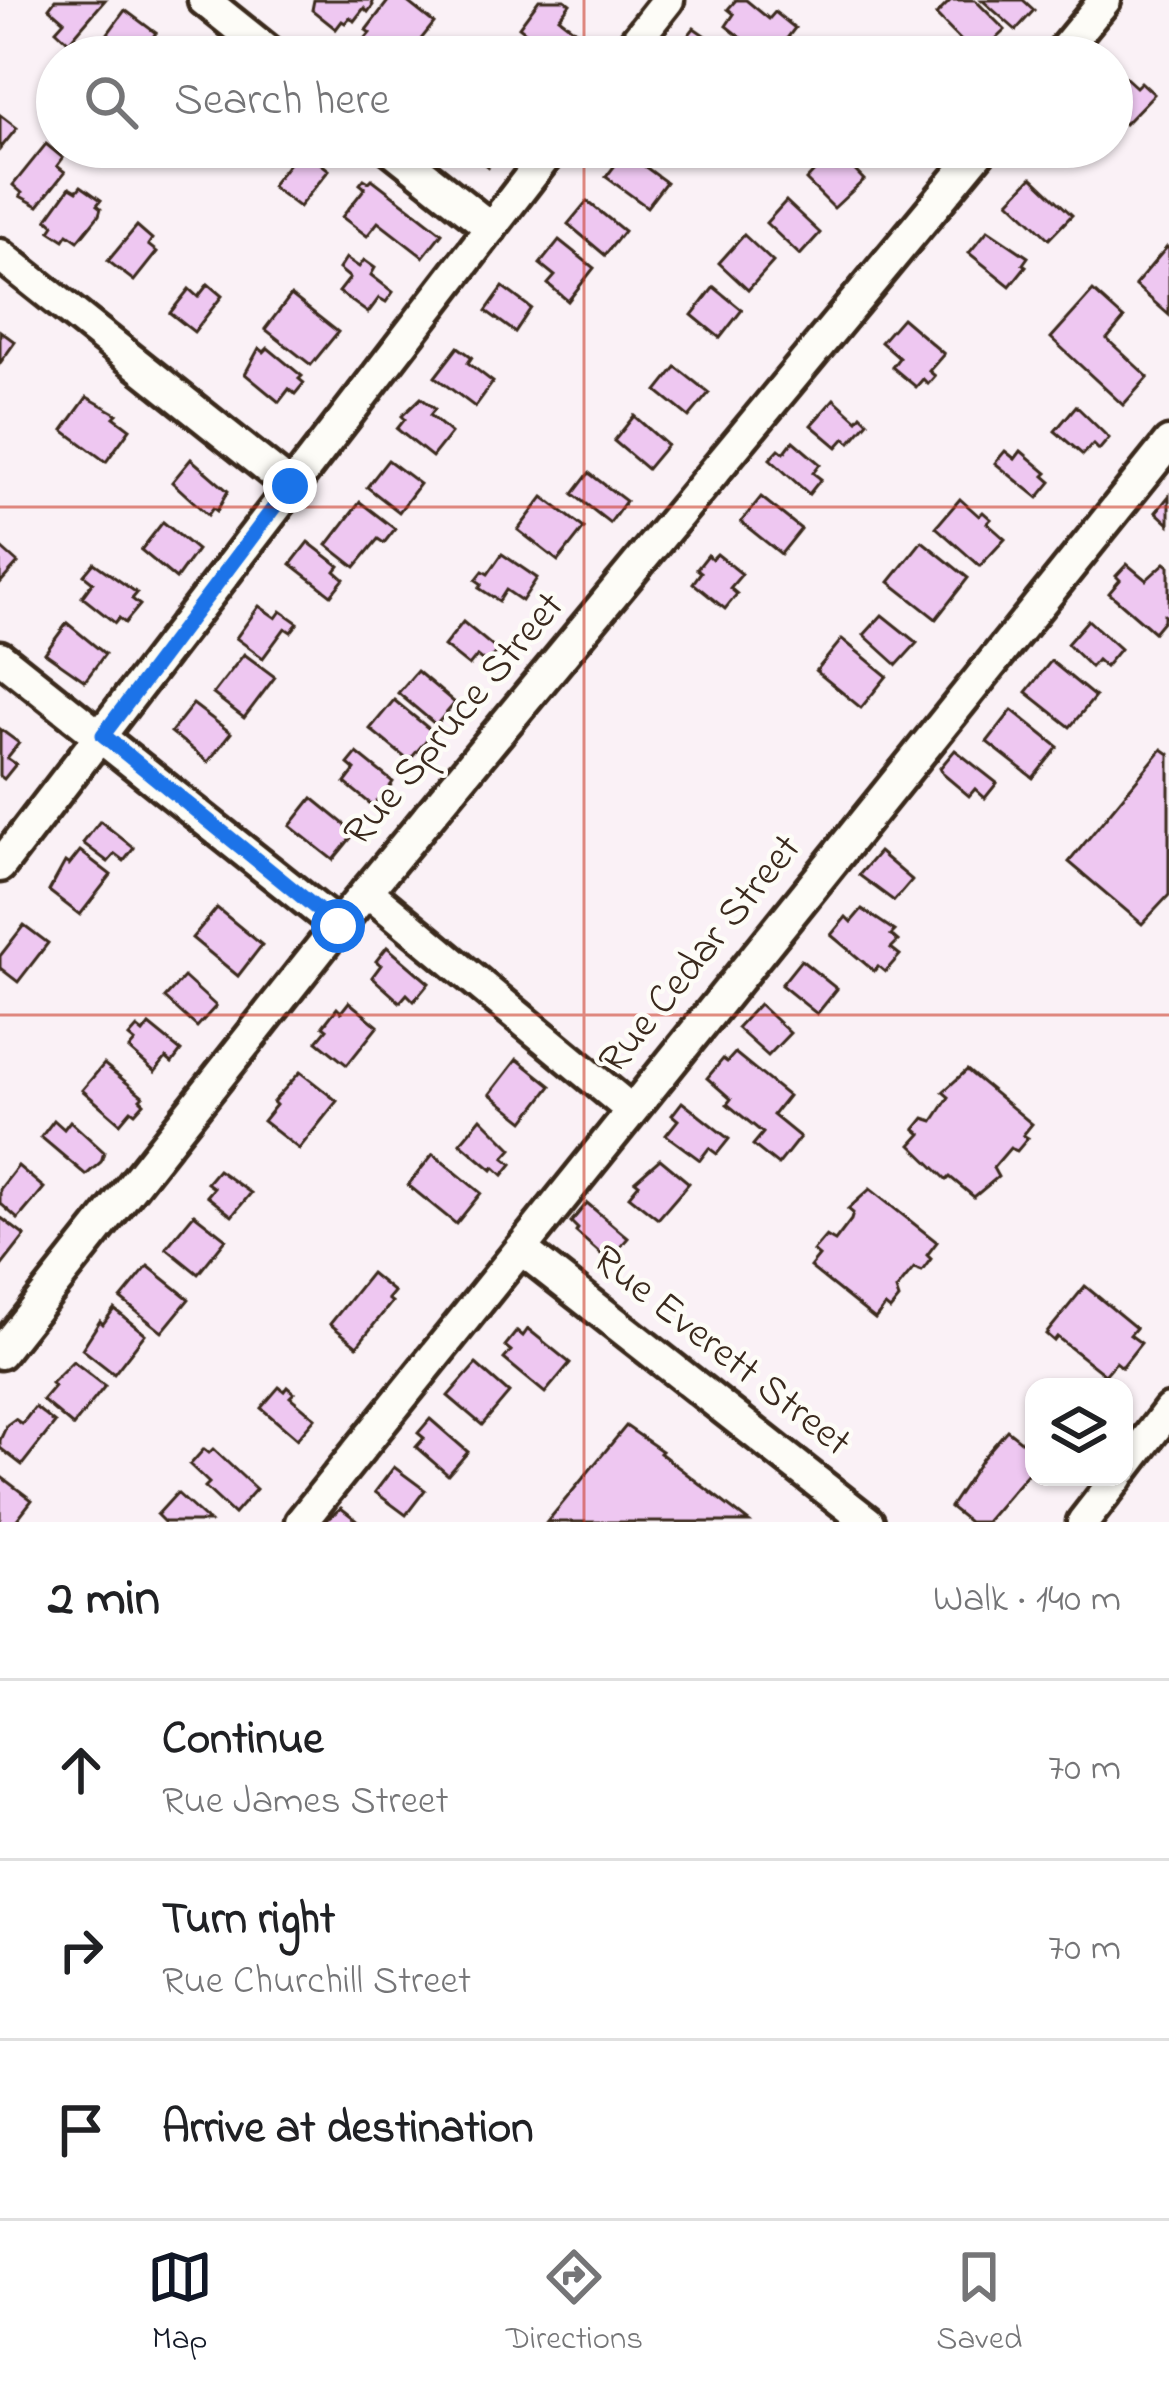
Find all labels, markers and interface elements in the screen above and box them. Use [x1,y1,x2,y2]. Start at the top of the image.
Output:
search box [36,36,1133,168]
icon: search [78,69,144,135]
text: Search here [174,69,390,135]
route end [263,459,317,513]
street label: Rue Spruce Street [330,579,580,861]
street label: Rue Cedar Street [585,822,817,1088]
route start [311,899,365,953]
street label: Rue Everett Street [578,1231,864,1473]
map controls [1025,1378,1133,1486]
button: layers [1025,1378,1133,1486]
text: 2 min [48,1563,160,1638]
text: Walk · 140 m [933,1572,1121,1629]
text: Continue [162,1708,323,1774]
icon: ahead [48,1737,114,1803]
text: 70 m [1048,1741,1121,1798]
text: Rue James Street [162,1774,449,1831]
text: Turn right [162,1888,335,1954]
icon: right [48,1917,114,1983]
text: 70 m [1048,1921,1121,1978]
text: Rue Churchill Street [162,1954,471,2011]
icon: arrive [48,2097,114,2163]
text: Arrive at destination [162,2097,533,2163]
tab: Map [147,2244,213,2364]
tab: Directions [506,2244,643,2364]
tab: Saved [936,2244,1022,2364]

